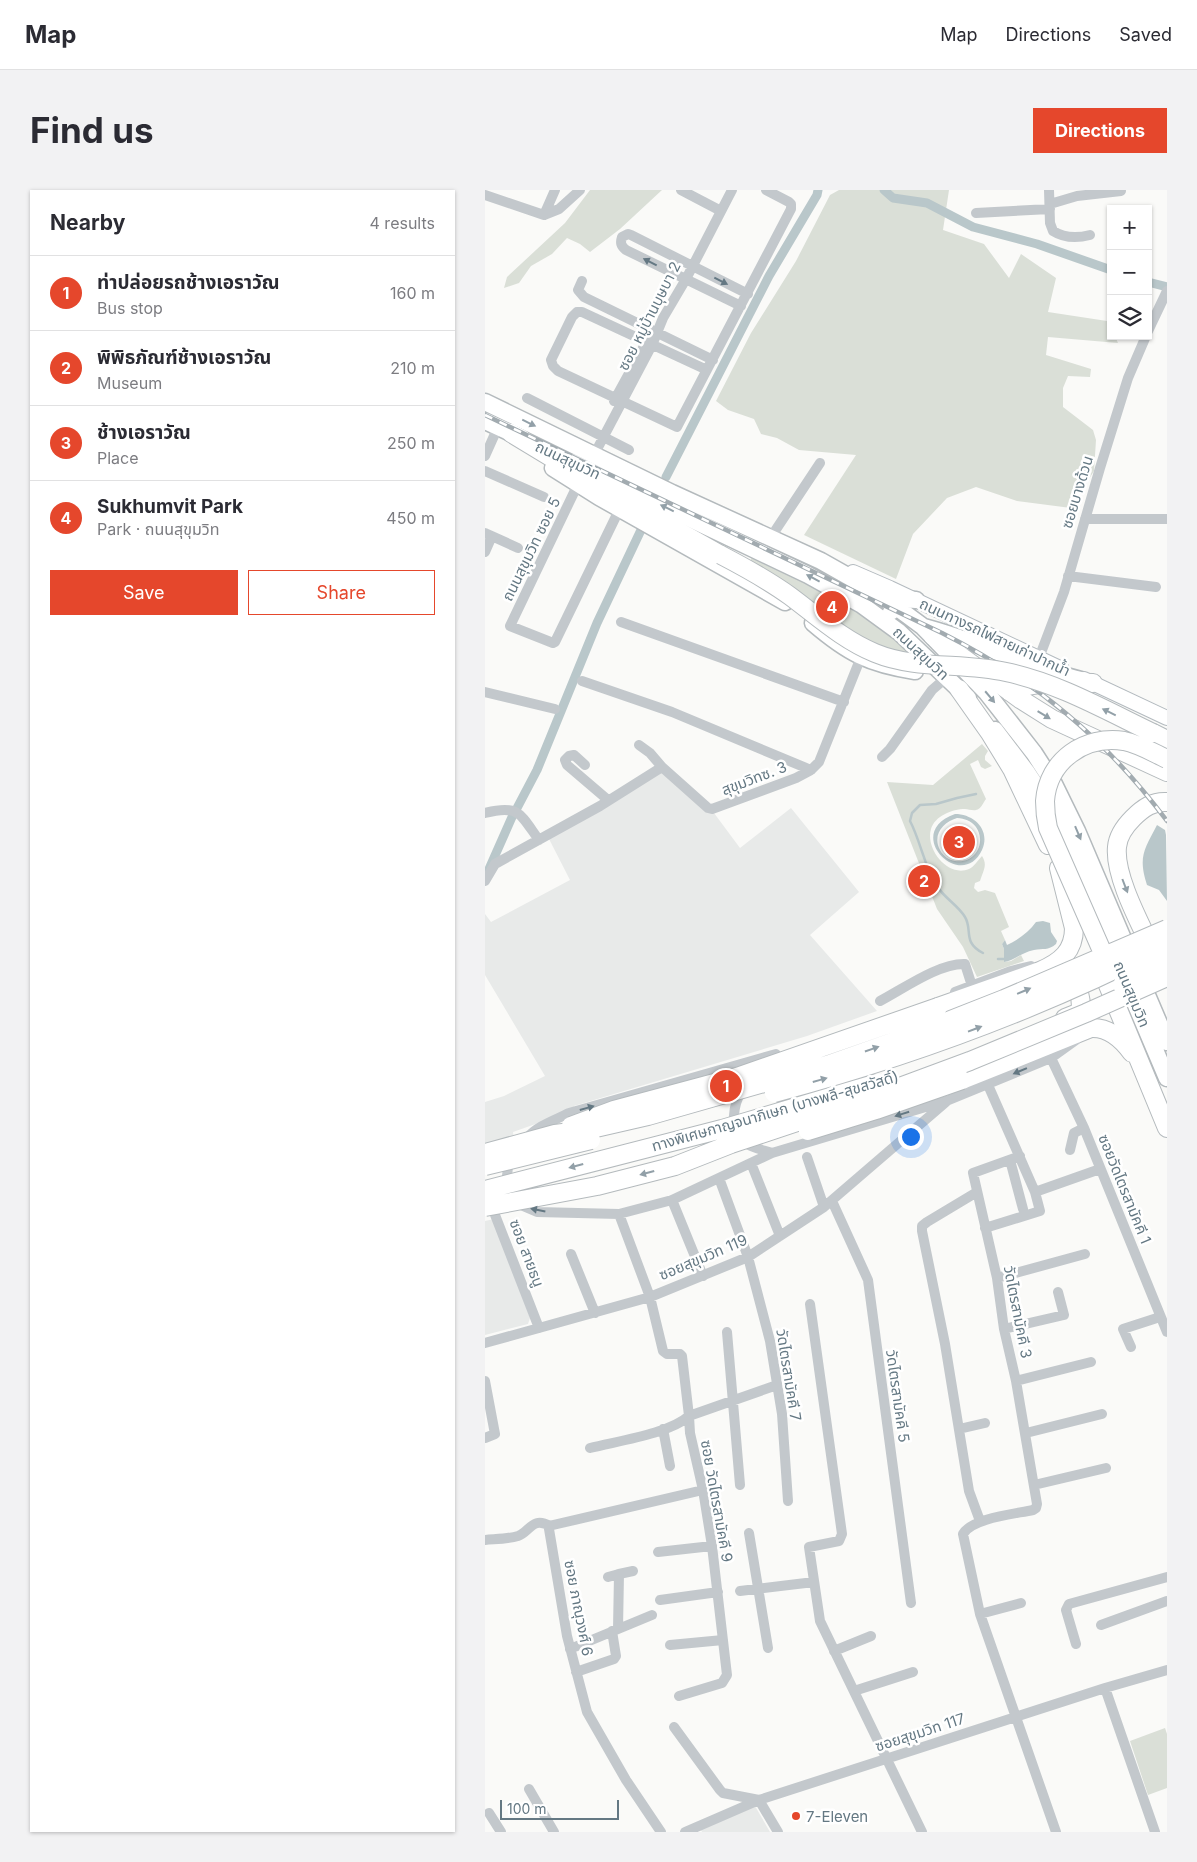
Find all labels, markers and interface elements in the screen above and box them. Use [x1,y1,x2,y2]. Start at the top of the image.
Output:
text: Map [25,20,76,49]
text: Map [940,24,978,45]
text: Directions [1006,24,1091,45]
text: Saved [1119,24,1172,45]
button: Directions [1033,108,1167,153]
text: Find us [30,109,154,151]
map controls [1107,205,1152,340]
button: + [1107,205,1152,250]
text: Nearby [50,210,125,235]
text: 4 results [370,213,435,233]
button: − [1107,250,1152,295]
street label: ซอย หมู่บ้านบุษบา 2 [613,258,685,374]
one-way arrow [643,258,658,266]
text: ท่าปล่อยรถช้างเอราวัณ [97,271,280,294]
one-way arrow [714,277,729,285]
text: 1 [63,283,69,303]
text: 160 m [390,283,435,303]
button: layers [1107,295,1152,340]
text: Bus stop [97,298,163,318]
text: พิพิธภัณฑ์ช้างเอราวัณ [97,346,271,369]
text: 2 [61,358,71,378]
text: 210 m [390,358,435,378]
text: Museum [97,373,162,393]
one-way arrow [522,419,536,427]
text: ช้างเอราวัณ [97,421,191,444]
text: 3 [61,433,71,453]
text: 250 m [387,433,435,453]
street label: ถนนสุขุมวิท [532,437,604,483]
text: Place [97,448,139,468]
street label: ซอยบางด้วน [1057,453,1097,531]
street label: ถนนสุขุมวิท ซอย 5 [498,494,564,604]
text: Sukhumvit Park [97,495,243,518]
one-way arrow [660,503,674,511]
text: 4 [61,508,71,528]
text: 450 m [386,508,435,528]
text: Park · ถนนสุขุมวิท [97,519,219,539]
button: Save [50,570,238,615]
button: Share [248,570,435,615]
one-way arrow [806,574,821,582]
pin: 4 [816,588,848,626]
street label: ถนนทางรถไฟสายเก่าปากน้ำ [917,593,1074,680]
street label: ถนนสุขุมวิท [889,622,953,684]
one-way arrow [984,691,996,703]
one-way arrow [1102,708,1116,716]
one-way arrow [1038,710,1051,719]
street label: สุขุมวิทซ. 3 [719,757,789,799]
pin: 3 [943,823,975,861]
one-way arrow [1075,826,1083,840]
pin: 2 [908,862,940,900]
one-way arrow [1121,879,1129,894]
street label: ถนนสุขุมวิท [1110,958,1154,1030]
one-way arrow [1017,987,1032,995]
one-way arrow [967,1025,982,1033]
one-way arrow [865,1045,880,1052]
street label: ทางพิเศษกาญจนาภิเษก (บางพลี-สุขสวัสดิ์) [649,1067,901,1155]
pin: 1 [710,1067,742,1105]
one-way arrow [1012,1067,1027,1075]
one-way arrow [813,1076,828,1084]
one-way arrow [580,1104,595,1112]
one-way arrow [894,1110,909,1118]
your location [898,1124,924,1150]
street label: ซอยวัดไตรสามัคคี 1 [1094,1131,1156,1247]
one-way arrow [569,1162,584,1170]
one-way arrow [640,1170,655,1178]
one-way arrow [530,1206,546,1214]
street label: ซอย สายธนู [505,1216,549,1290]
street label: ซอยสุขุมวิท 119 [656,1230,750,1284]
street label: วัดไตรสามัคคี 3 [1000,1264,1036,1360]
street label: วัดไตรสามัคคี 7 [772,1328,806,1422]
street label: วัดไตรสามัคคี 5 [882,1348,914,1444]
street label: ซอย วัดไตรสามัคคี 9 [697,1438,737,1564]
street label: ซอย ภาณุวงศ์ 6 [560,1558,598,1658]
street label: ซอยสุขุมวิท 117 [873,1709,967,1755]
scale bar [500,1797,619,1820]
text: 100 m [507,1800,547,1817]
place label: 7-Eleven [806,1807,868,1826]
marker: 7-Eleven [790,1810,802,1822]

